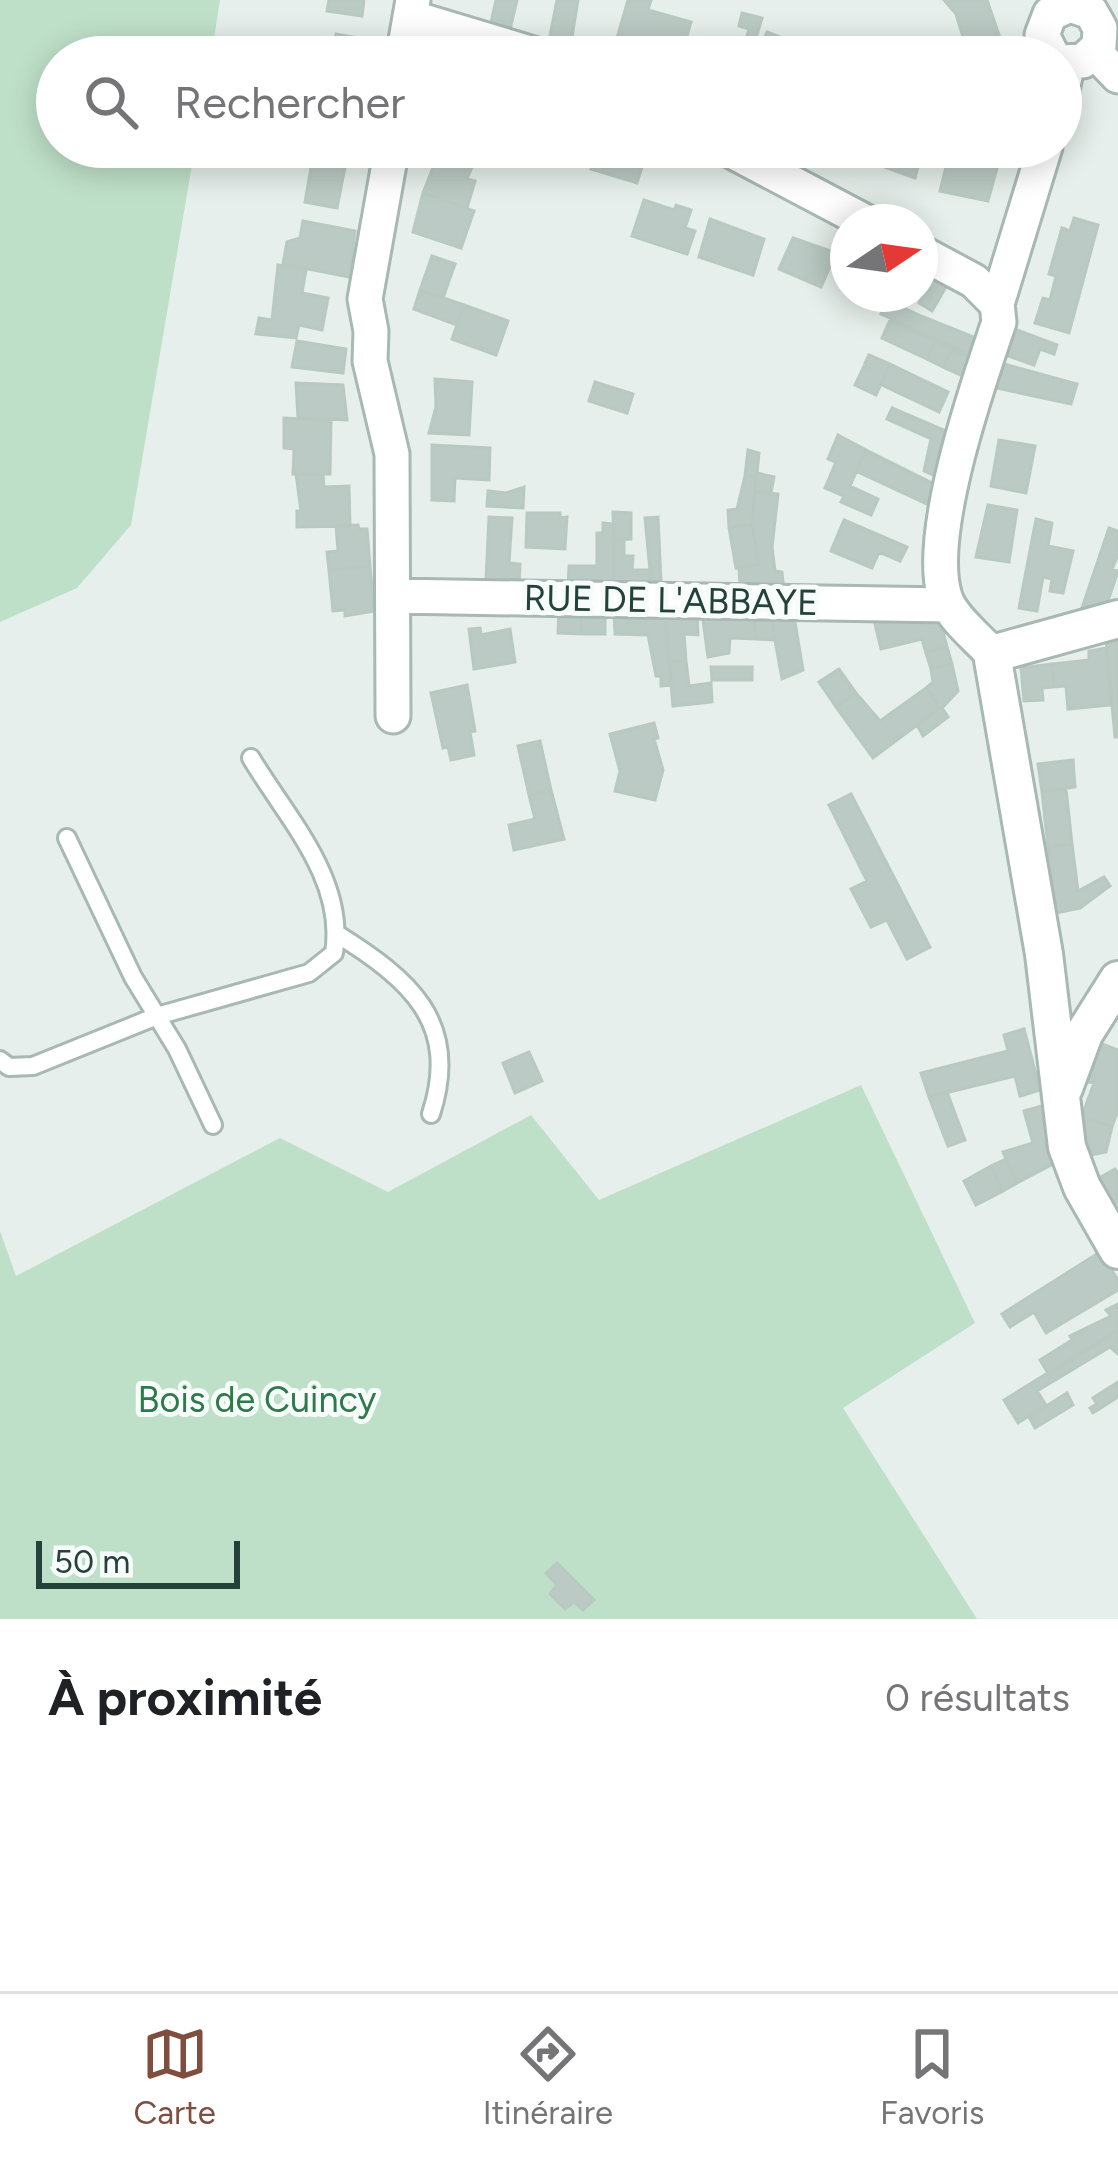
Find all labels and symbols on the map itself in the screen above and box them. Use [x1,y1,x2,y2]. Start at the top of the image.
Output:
north arrow [830,204,938,312]
street label: RUE DE L'ABBAYE [523,576,819,624]
park label: Bois de Cuincy [138,1378,377,1421]
scale bar [36,1535,240,1588]

